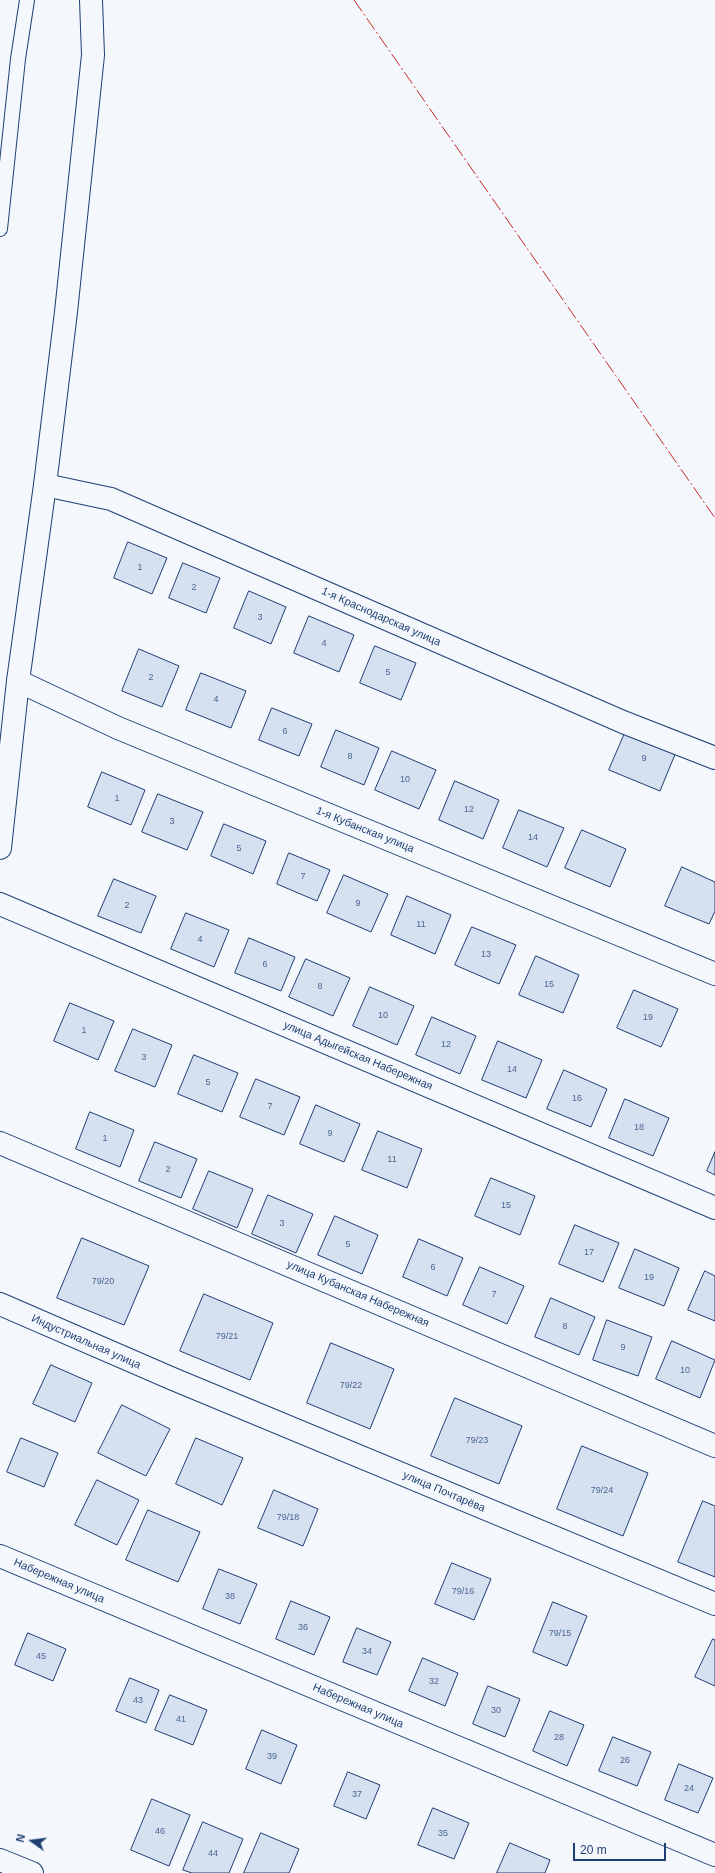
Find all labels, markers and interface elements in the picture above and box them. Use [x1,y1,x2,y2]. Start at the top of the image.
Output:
house number: 1 [137,563,143,573]
house number: 2 [191,583,197,593]
street label: 1-я Краснодарская улица [319,585,443,649]
house number: 3 [257,613,263,623]
house number: 4 [321,639,327,649]
house number: 5 [385,668,391,678]
house number: 2 [148,673,154,683]
house number: 4 [213,695,219,705]
house number: 6 [282,727,288,737]
house number: 8 [347,752,353,762]
house number: 9 [641,754,647,764]
house number: 10 [400,775,410,785]
house number: 1 [114,794,120,804]
street label: 1-я Кубанская улица [314,804,416,856]
house number: 12 [464,805,474,815]
house number: 3 [169,817,175,827]
house number: 14 [528,833,538,843]
house number: 5 [236,844,242,854]
house number: 7 [300,872,306,882]
house number: 9 [355,899,361,909]
house number: 2 [124,901,130,911]
house number: 11 [416,920,426,930]
house number: 4 [197,935,203,945]
house number: 13 [481,950,491,960]
house number: 6 [262,960,268,970]
house number: 15 [544,980,554,990]
house number: 8 [317,982,323,992]
house number: 10 [378,1011,388,1021]
house number: 19 [643,1013,653,1023]
street label: улица Адыгейская Набережная [281,1019,435,1093]
house number: 1 [81,1026,87,1036]
house number: 12 [441,1040,451,1050]
house number: 3 [141,1053,147,1063]
house number: 14 [507,1065,517,1075]
house number: 5 [205,1078,211,1088]
house number: 16 [572,1094,582,1104]
house number: 7 [267,1102,273,1112]
house number: 18 [634,1123,644,1133]
house number: 9 [327,1129,333,1139]
house number: 1 [102,1134,108,1144]
house number: 11 [387,1155,397,1165]
house number: 2 [165,1165,171,1175]
house number: 15 [501,1201,511,1211]
house number: 3 [279,1219,285,1229]
house number: 5 [345,1240,351,1250]
house number: 17 [584,1248,594,1258]
street label: улица Кубанская Набережная [285,1258,431,1330]
house number: 6 [430,1263,436,1273]
house number: 19 [644,1273,654,1283]
house number: 79/20 [92,1277,114,1287]
house number: 7 [491,1290,497,1300]
street label: Индустриальная улица [29,1312,143,1372]
house number: 8 [562,1322,568,1332]
house number: 79/21 [216,1332,238,1342]
house number: 9 [620,1343,626,1353]
house number: 10 [680,1366,690,1376]
house number: 79/22 [340,1381,362,1391]
house number: 79/23 [466,1436,488,1446]
street label: улица Почтарёва [401,1469,487,1515]
house number: 79/24 [591,1486,613,1496]
house number: 79/18 [277,1513,299,1523]
street label: Набережная улица [12,1556,106,1606]
house number: 79/16 [452,1587,474,1597]
house number: 38 [225,1592,235,1602]
house number: 36 [298,1623,308,1633]
house number: 79/15 [549,1629,571,1639]
house number: 34 [362,1647,372,1657]
house number: 45 [36,1652,46,1662]
house number: 32 [429,1677,439,1687]
street label: Набережная улица [311,1681,405,1731]
house number: 43 [133,1696,143,1706]
house number: 30 [491,1706,501,1716]
house number: 41 [176,1715,186,1725]
house number: 28 [554,1733,564,1743]
house number: 39 [267,1752,277,1762]
house number: 26 [620,1756,630,1766]
house number: 24 [684,1784,694,1794]
house number: 37 [352,1790,362,1800]
north arrow [12,1821,52,1861]
house number: 46 [155,1827,165,1837]
house number: 35 [438,1829,448,1839]
text: N [14,1833,27,1843]
scale bar [575,1835,668,1861]
text: 20 m [580,1843,607,1857]
house number: 44 [208,1849,218,1859]

